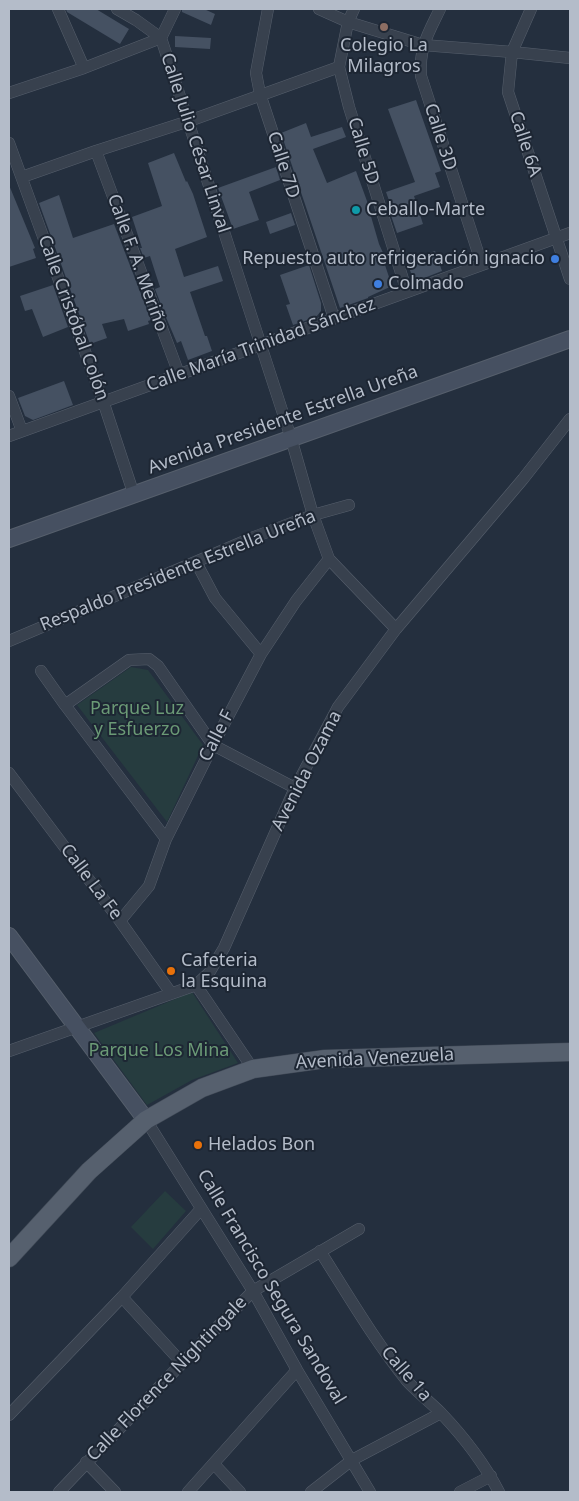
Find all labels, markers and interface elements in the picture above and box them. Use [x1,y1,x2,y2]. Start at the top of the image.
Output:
marker: Colegio La Milagros [378,21,390,33]
place label: Colegio La Milagros [340,35,428,78]
street label: Calle Julio César Linval [156,50,234,236]
street label: Calle 3D [419,101,461,173]
street label: Calle 6A [504,109,546,179]
street label: Calle 5D [343,115,383,187]
street label: Calle 7D [262,129,304,201]
street label: Calle F. A. Meriño [102,191,172,335]
place label: Ceballo-Marte [366,199,485,221]
marker: Ceballo-Marte [350,204,362,216]
street label: Calle Cristóbal Colón [33,232,113,404]
place label: Repuesto auto refrigeración ignacio [242,248,545,270]
marker: Repuesto auto refrigeración ignacio [549,253,561,265]
place label: Colmado [388,273,464,295]
marker: Colmado [372,278,384,290]
street label: Calle María Trinidad Sánchez [144,293,378,397]
street label: Avenida Presidente Estrella Ureña [145,361,421,479]
street label: Respaldo Presidente Estrella Ureña [37,506,319,636]
park label: Parque Luz y Esfuerzo [90,698,184,741]
street label: Calle F [195,707,239,765]
street label: Avenida Ozama [267,707,347,835]
street label: Calle La Fe [56,840,126,924]
place label: Cafeteria la Esquina [181,950,267,992]
marker: Cafeteria la Esquina [165,965,177,977]
park label: Parque Los Mina [89,1040,229,1062]
street label: Avenida Venezuela [295,1044,455,1074]
place label: Helados Bon [208,1134,315,1156]
marker: Helados Bon [192,1139,204,1151]
street label: Calle Francisco Segura Sandoval [192,1166,350,1408]
street label: Calle Florence Nightingale [82,1292,252,1466]
street label: Calle 1a [376,1342,436,1406]

